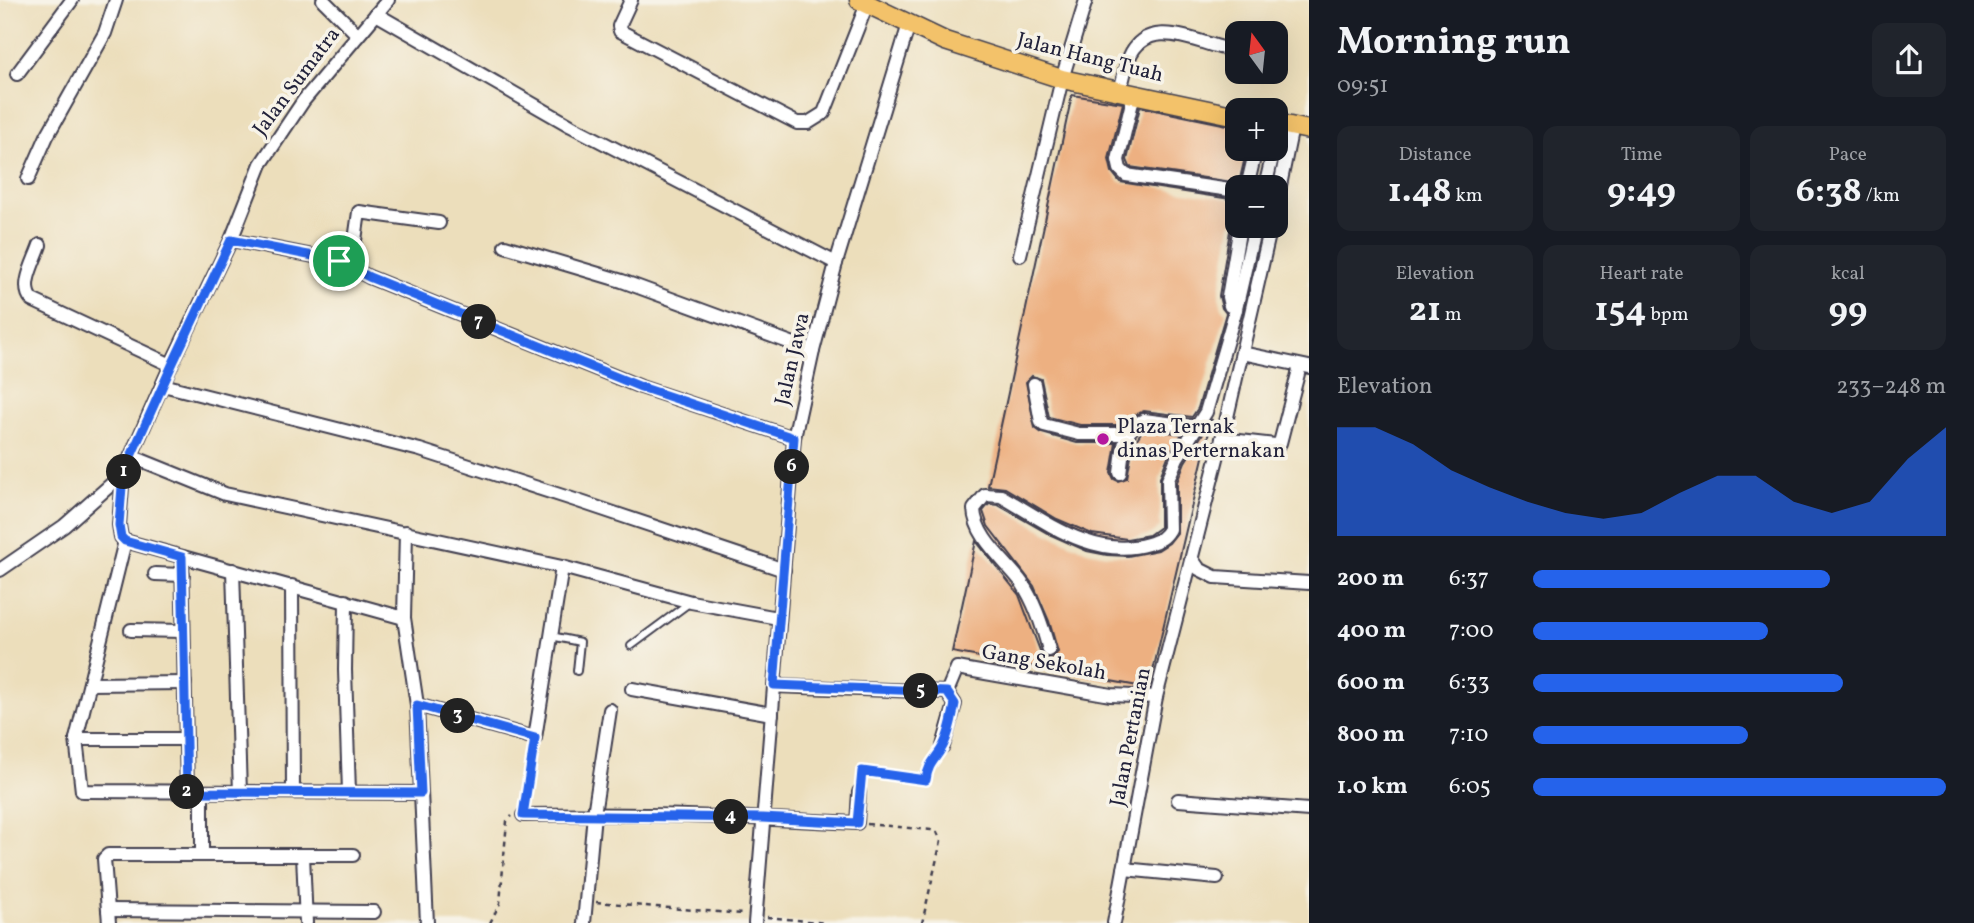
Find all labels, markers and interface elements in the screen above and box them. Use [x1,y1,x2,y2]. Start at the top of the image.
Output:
text: Morning run [1337,17,1571,70]
north arrow [1225,21,1288,84]
map controls [1225,21,1288,238]
street label: Jalan Sumatra [246,22,348,142]
button: share [1872,23,1946,97]
street label: Jalan Hang Tuah [1014,26,1166,90]
text: 09:51 [1337,70,1388,102]
button: + [1225,98,1288,161]
text: Distance [1399,142,1472,168]
text: Time [1621,142,1662,168]
text: Pace [1829,142,1867,168]
text: 1.48 [1388,168,1452,216]
text: 9:49 [1607,168,1676,216]
text: 6:38 [1796,168,1862,216]
button: − [1225,175,1288,238]
text: km [1452,183,1483,209]
text: /km [1862,183,1900,209]
pin [309,231,369,291]
icon: arrive [320,242,358,280]
text: Elevation [1396,261,1475,287]
text: Heart rate [1600,261,1683,287]
text: kcal [1831,261,1865,287]
text: 21 [1409,287,1441,335]
text: 154 [1594,287,1647,335]
text: 99 [1828,287,1867,335]
text: m [1441,302,1462,328]
text: bpm [1647,302,1689,328]
pin: 7 [462,304,496,340]
text: 7 [474,308,483,334]
street label: Jalan Jawa [768,310,818,408]
text: Elevation [1337,371,1433,403]
text: 233–248 m [1836,371,1946,403]
place label: Plaza Ternak dinas Perternakan [1117,413,1285,466]
marker: Plaza Ternak dinas Perternakan [1095,431,1111,447]
pin: 6 [774,449,810,484]
text: 6 [786,453,797,479]
pin: 1 [106,454,142,490]
text: 1 [120,458,127,484]
text: 200 m [1337,563,1404,595]
text: 6:37 [1449,563,1489,595]
text: 400 m [1337,615,1406,647]
text: 7:00 [1449,615,1494,647]
street label: Gang Sekolah [979,638,1109,688]
street label: Jalan Pertanian [1103,665,1159,809]
text: 600 m [1337,667,1405,699]
text: 6:33 [1449,667,1490,699]
pin: 5 [904,674,939,708]
text: 5 [916,677,925,703]
pin: 3 [440,698,476,734]
text: 3 [453,702,462,728]
text: 800 m [1337,719,1405,751]
text: 7:10 [1449,719,1488,751]
text: 1.0 km [1337,771,1408,803]
text: 6:05 [1449,771,1491,803]
pin: 2 [170,774,204,810]
text: 2 [182,778,191,804]
pin: 4 [714,800,748,834]
text: 4 [725,803,736,829]

